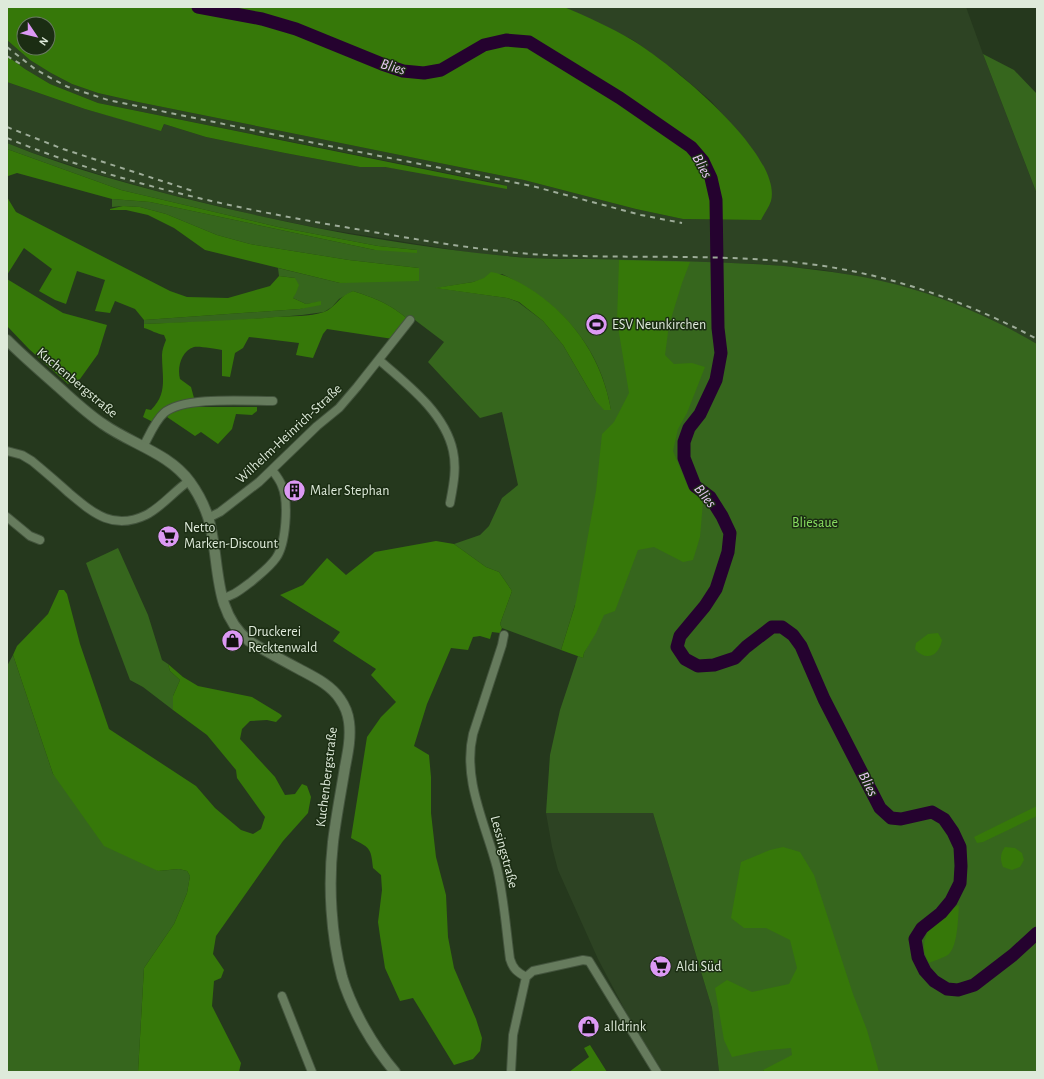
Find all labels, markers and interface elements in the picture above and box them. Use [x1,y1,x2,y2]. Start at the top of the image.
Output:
north arrow [16,16,56,56]
text: N [37,35,50,48]
water label: Blies [379,56,407,78]
water label: Blies [689,151,715,181]
sports icon: ESV Neunkirchen [584,312,610,338]
place label: ESV Neunkirchen [612,318,706,332]
street label: Kuchenbergstraße [34,345,120,421]
street label: Wilhelm-Heinrich-Straße [233,382,345,486]
building icon: Maler Stephan [282,478,308,504]
water label: Blies [691,482,719,511]
place label: Maler Stephan [310,484,389,498]
park label: Bliesaue [792,516,838,530]
place label: Netto Marken-Discount [184,521,279,551]
supermarket icon: Netto Marken-Discount [156,523,182,549]
place label: Druckerei Recktenwald [248,625,318,655]
shop icon: Druckerei Recktenwald [219,627,245,653]
street label: Kuchenbergstraße [314,726,340,828]
water label: Blies [856,769,880,799]
street label: Lessingstraße [488,814,520,890]
supermarket icon: Aldi Süd [648,954,674,980]
place label: Aldi Süd [676,960,722,974]
shop icon: alldrink [575,1014,601,1040]
place label: alldrink [604,1020,647,1034]

